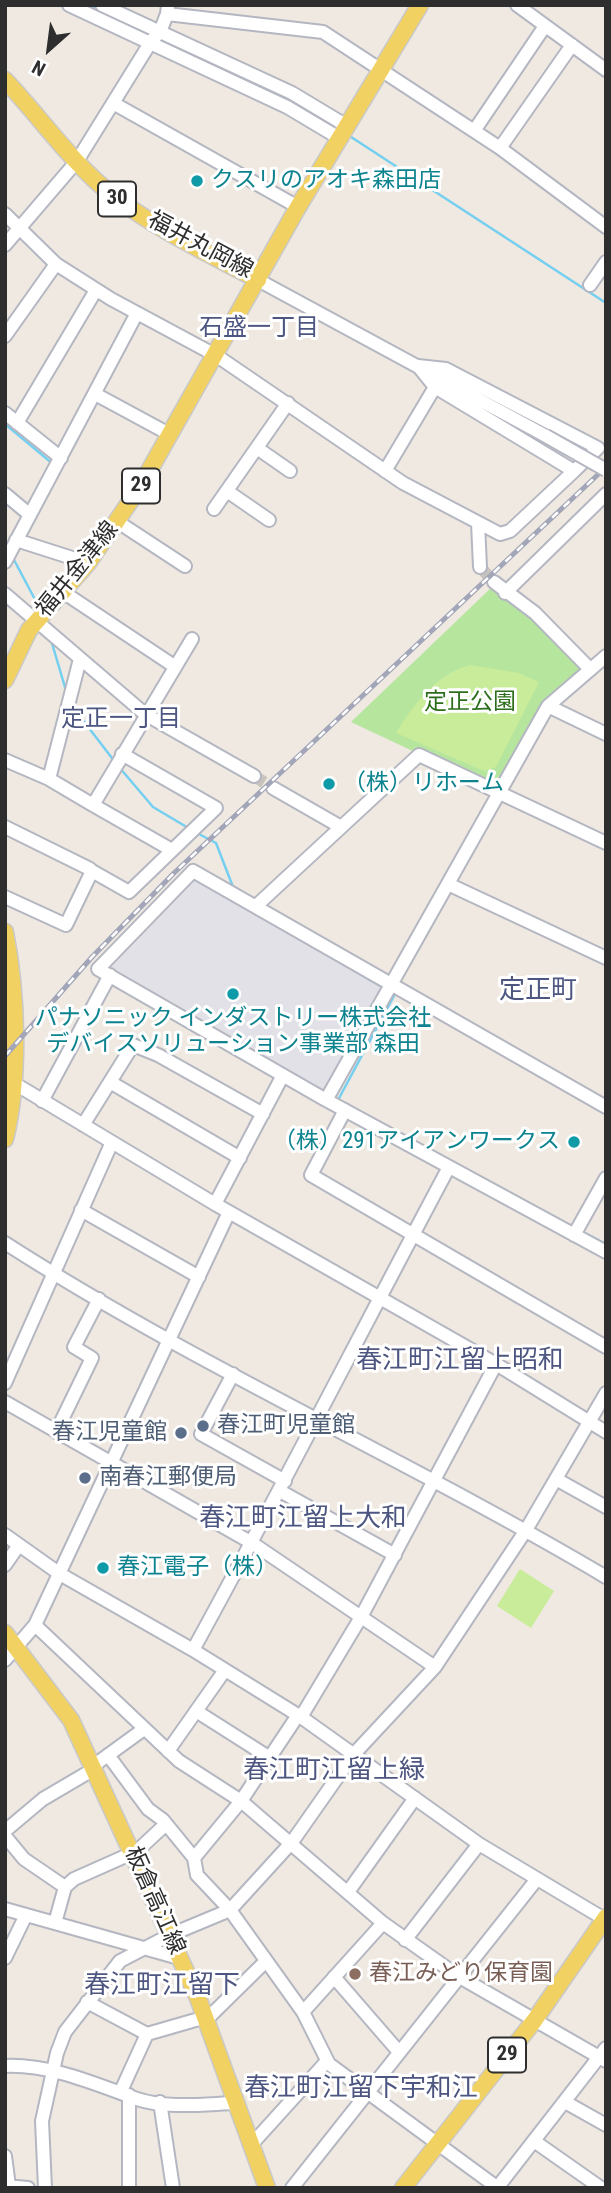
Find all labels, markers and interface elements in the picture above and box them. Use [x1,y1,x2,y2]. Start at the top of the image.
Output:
north arrow [14,14,84,84]
text: N [28,55,49,81]
place label: クスリのアオキ森田店 [211,167,441,195]
marker: クスリのアオキ森田店 [189,173,205,189]
road number: 30 [98,182,136,216]
street label: 福井丸岡線 [143,207,257,285]
district label: 石盛一丁目 [199,315,319,343]
road number: 29 [122,468,160,504]
street label: 福井金津線 [31,517,125,623]
park label: 定正公園 [424,689,516,717]
district label: 定正一丁目 [61,706,181,734]
place label: （株）リホーム [343,770,504,798]
marker: （株）リホーム [321,776,337,792]
district label: 定正町 [499,975,577,1007]
marker: パナソニック インダストリー株式会社 デバイスソリューション事業部 森田 [225,986,241,1002]
place label: パナソニック インダストリー株式会社 デバイスソリューション事業部 森田 [35,1005,431,1059]
place label: （株）291アイアンワークス [273,1128,560,1156]
marker: （株）291アイアンワークス [566,1134,582,1150]
district label: 春江町江留上昭和 [356,1345,564,1377]
place label: 春江町児童館 [217,1412,355,1440]
marker: 春江町児童館 [195,1418,211,1434]
place label: 春江児童館 [52,1419,167,1447]
marker: 春江児童館 [173,1425,189,1441]
place label: 南春江郵便局 [99,1464,237,1492]
marker: 南春江郵便局 [77,1470,93,1486]
district label: 春江町江留上大和 [199,1503,407,1535]
place label: 春江電子（株） [117,1554,278,1582]
marker: 春江電子（株） [95,1560,111,1576]
district label: 春江町江留上緑 [243,1755,425,1787]
street label: 板倉高江線 [118,1843,190,1959]
place label: 春江みどり保育園 [369,1960,553,1988]
marker: 春江みどり保育園 [347,1966,363,1982]
district label: 春江町江留下 [84,1970,240,2002]
road number: 29 [488,2038,526,2072]
district label: 春江町江留下宇和江 [244,2073,478,2105]

